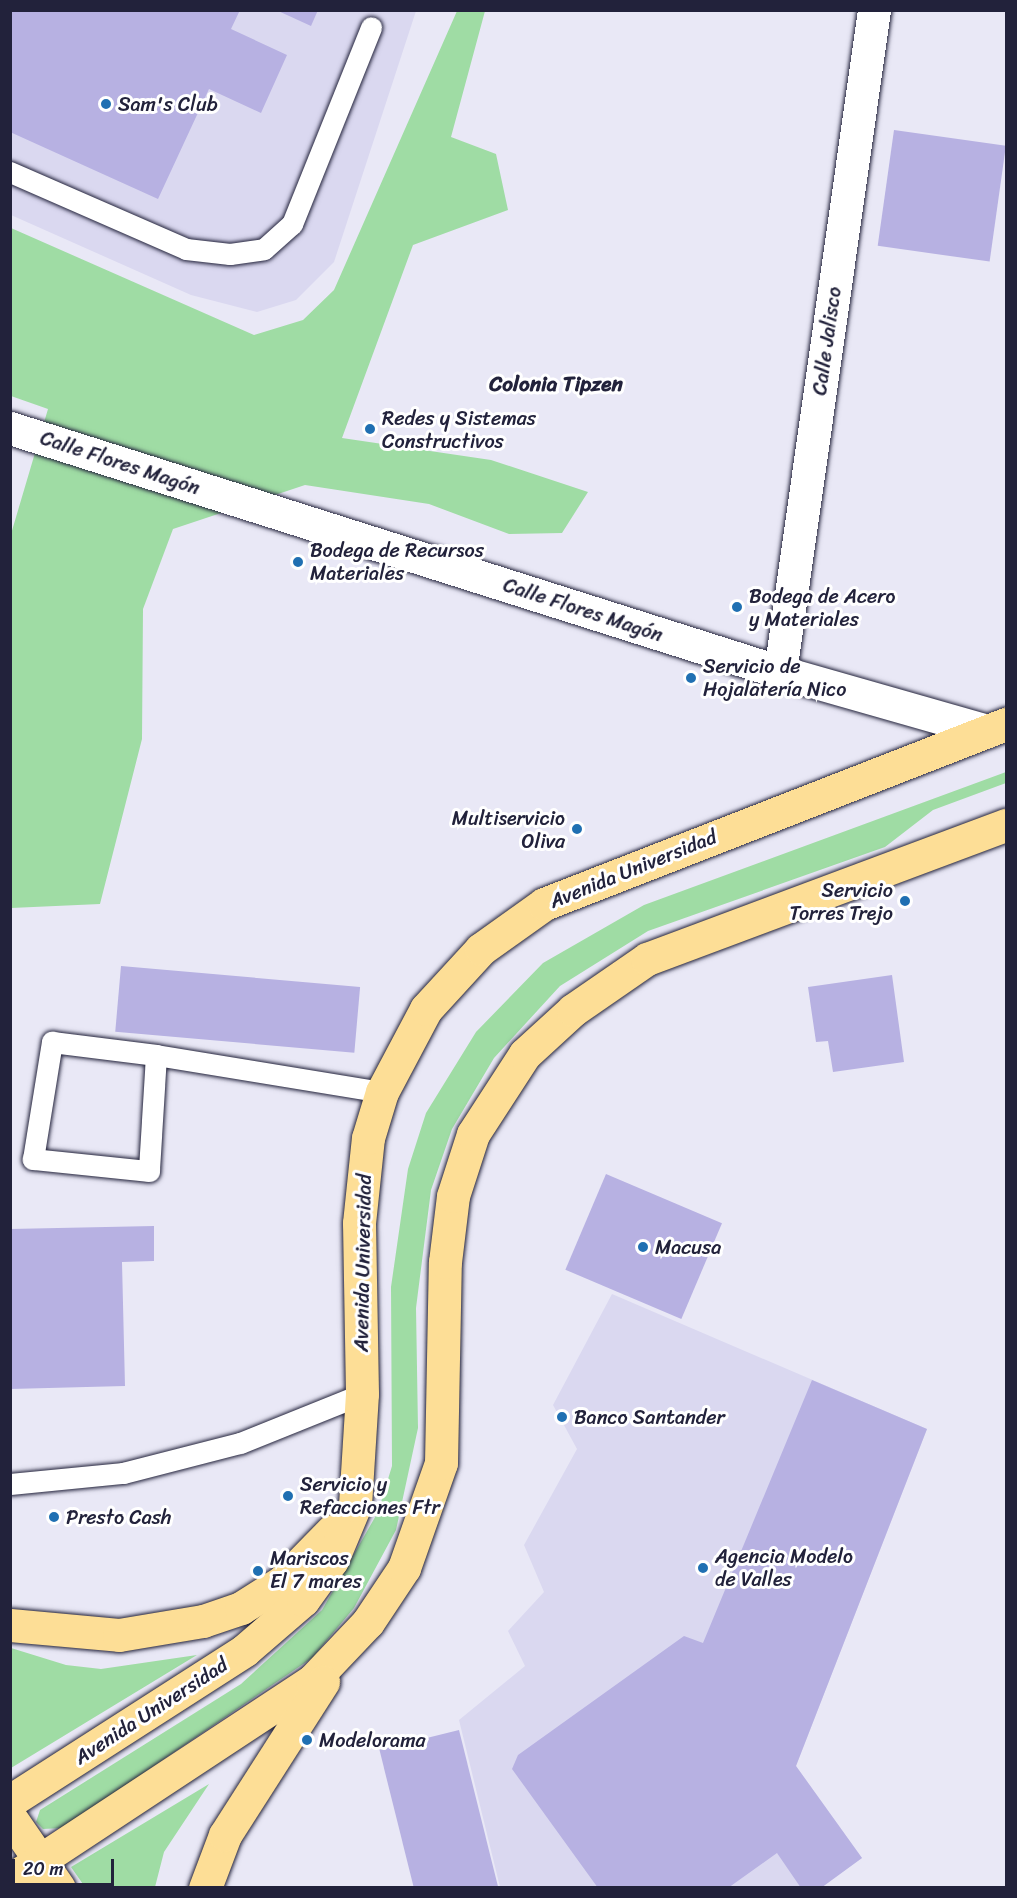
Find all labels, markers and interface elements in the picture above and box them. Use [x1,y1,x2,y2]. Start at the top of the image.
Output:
place label: Sam's Club [118,92,217,116]
marker: Sam's Club [99,97,113,111]
street label: Calle Jalisco [808,285,846,397]
district label: Colonia Tipzen [489,371,623,397]
place label: Redes y Sistemas Constructivos [382,406,536,453]
marker: Redes y Sistemas Constructivos [363,422,377,436]
street label: Calle Flores Magón [38,426,202,500]
place label: Bodega de Recursos Materiales [310,538,484,585]
marker: Bodega de Recursos Materiales [291,555,305,569]
street label: Calle Flores Magón [501,573,665,647]
place label: Bodega de Acero y Materiales [749,584,896,631]
marker: Bodega de Acero y Materiales [730,600,744,614]
place label: Servicio de Hojalatería Nico [703,654,846,701]
marker: Servicio de Hojalatería Nico [684,671,698,685]
place label: Multiservicio Oliva [452,806,565,853]
marker: Multiservicio Oliva [570,822,584,836]
street label: Avenida Universidad [546,825,720,913]
place label: Servicio Torres Trejo [789,878,893,925]
marker: Servicio Torres Trejo [898,894,912,908]
street label: Avenida Universidad [349,1174,377,1352]
place label: Macusa [655,1235,721,1259]
marker: Macusa [636,1240,650,1254]
place label: Banco Santander [574,1405,724,1429]
marker: Banco Santander [555,1410,569,1424]
place label: Servicio y Refacciones Ftr [300,1472,440,1519]
marker: Servicio y Refacciones Ftr [281,1489,295,1503]
place label: Presto Cash [66,1505,171,1529]
marker: Presto Cash [47,1510,61,1524]
place label: Agencia Modelo de Valles [715,1544,853,1591]
place label: Mariscos El 7 mares [270,1547,361,1594]
marker: Agencia Modelo de Valles [696,1561,710,1575]
marker: Mariscos El 7 mares [251,1564,265,1578]
street label: Avenida Universidad [70,1652,232,1770]
place label: Modelorama [319,1728,426,1752]
marker: Modelorama [300,1733,314,1747]
scale bar [15,1847,117,1885]
text: 20 m [23,1853,63,1885]

